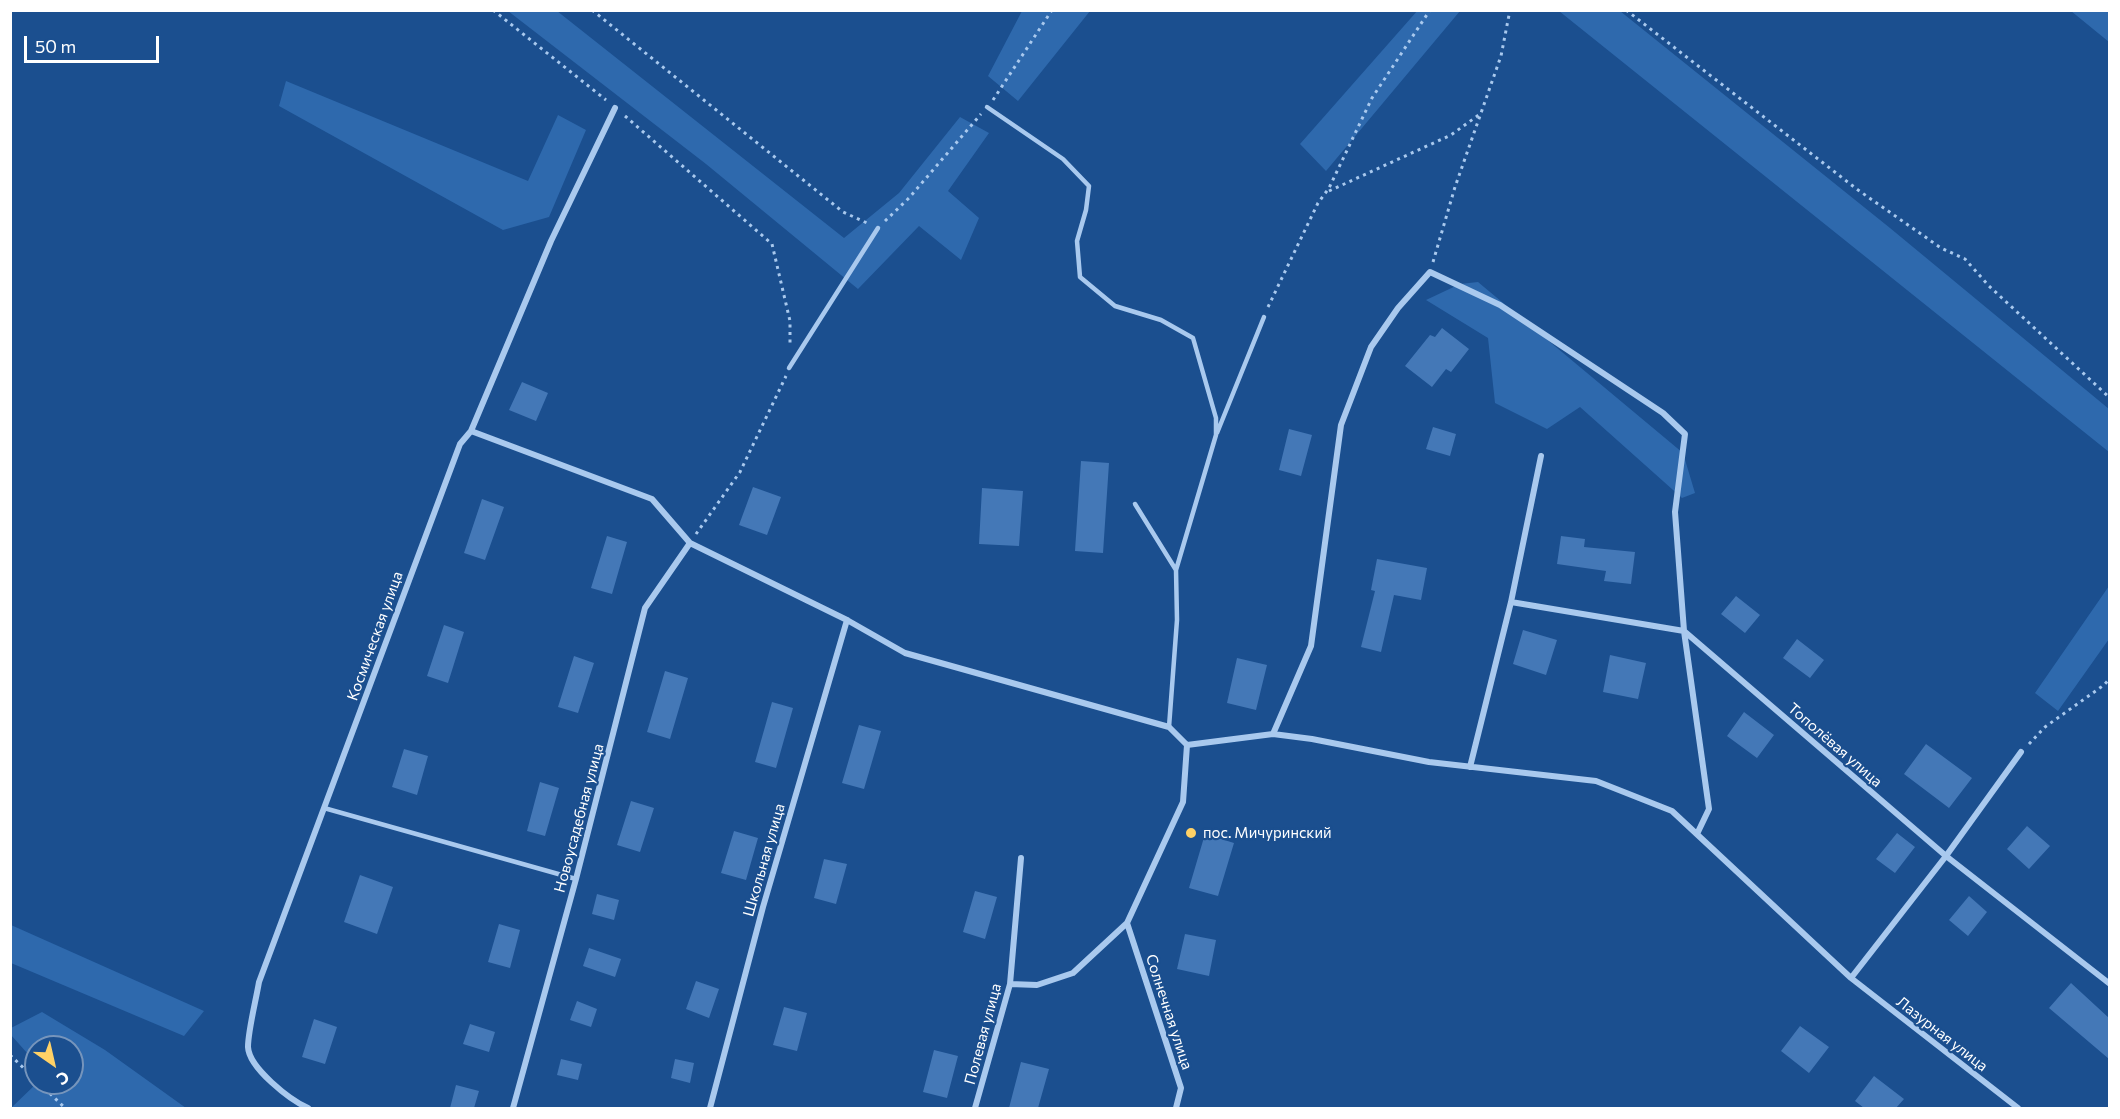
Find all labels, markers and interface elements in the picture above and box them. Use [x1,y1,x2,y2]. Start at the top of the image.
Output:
scale bar [27,24,162,62]
text: 50 m [35,35,76,57]
street label: Космическая улица [343,569,407,703]
street label: Тополёвая улица [1784,699,1886,791]
street label: Новоусадебная улица [550,742,608,894]
street label: Школьная улица [739,801,789,919]
place label: пос. Мичуринский [1203,824,1332,842]
marker: пос. Мичуринский [1184,826,1198,840]
street label: Солнечная улица [1142,952,1196,1072]
street label: Полевая улица [961,981,1005,1087]
street label: Лазурная улица [1893,993,1991,1075]
north arrow [24,1035,84,1095]
text: С [53,1068,73,1090]

